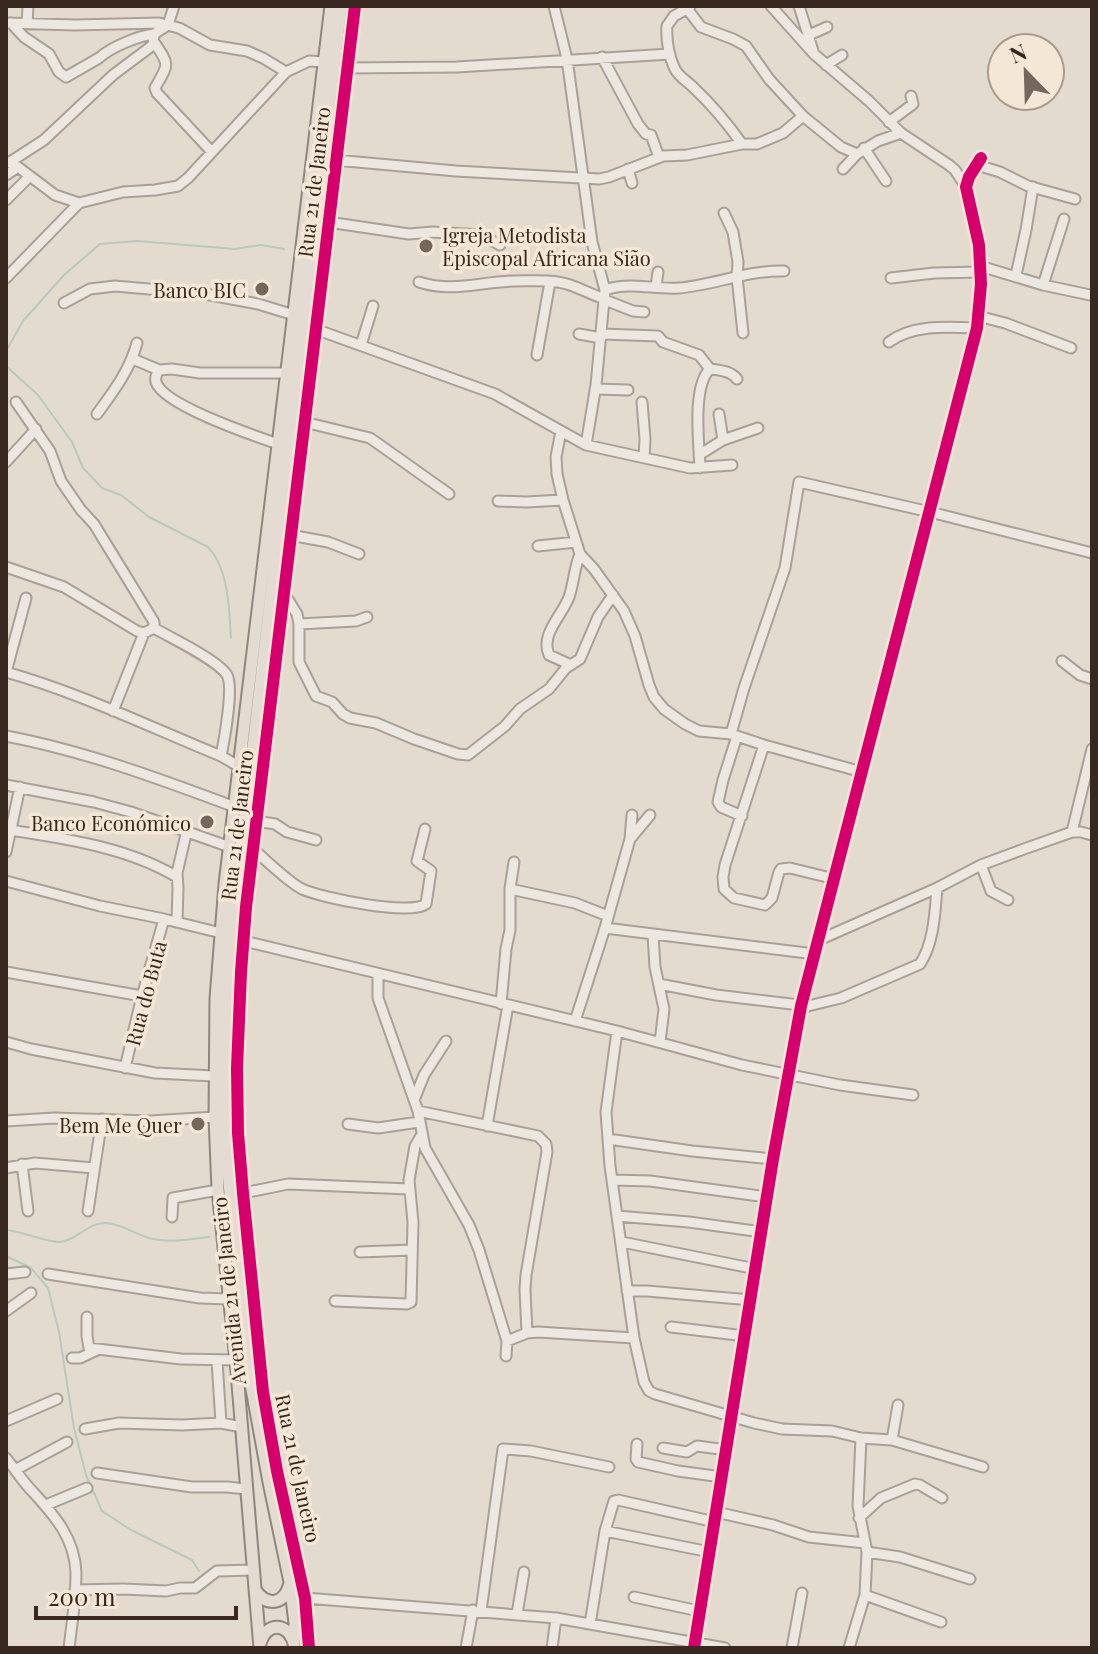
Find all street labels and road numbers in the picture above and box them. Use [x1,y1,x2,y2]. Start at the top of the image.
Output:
street label: Rua 21 de Janeiro [290,105,336,259]
street label: Rua 21 de Janeiro [213,748,259,902]
street label: Rua do Buta [118,937,172,1049]
street label: Avenida 21 de Janeiro [205,1196,251,1387]
street label: Rua 21 de Janeiro [270,1391,328,1545]

